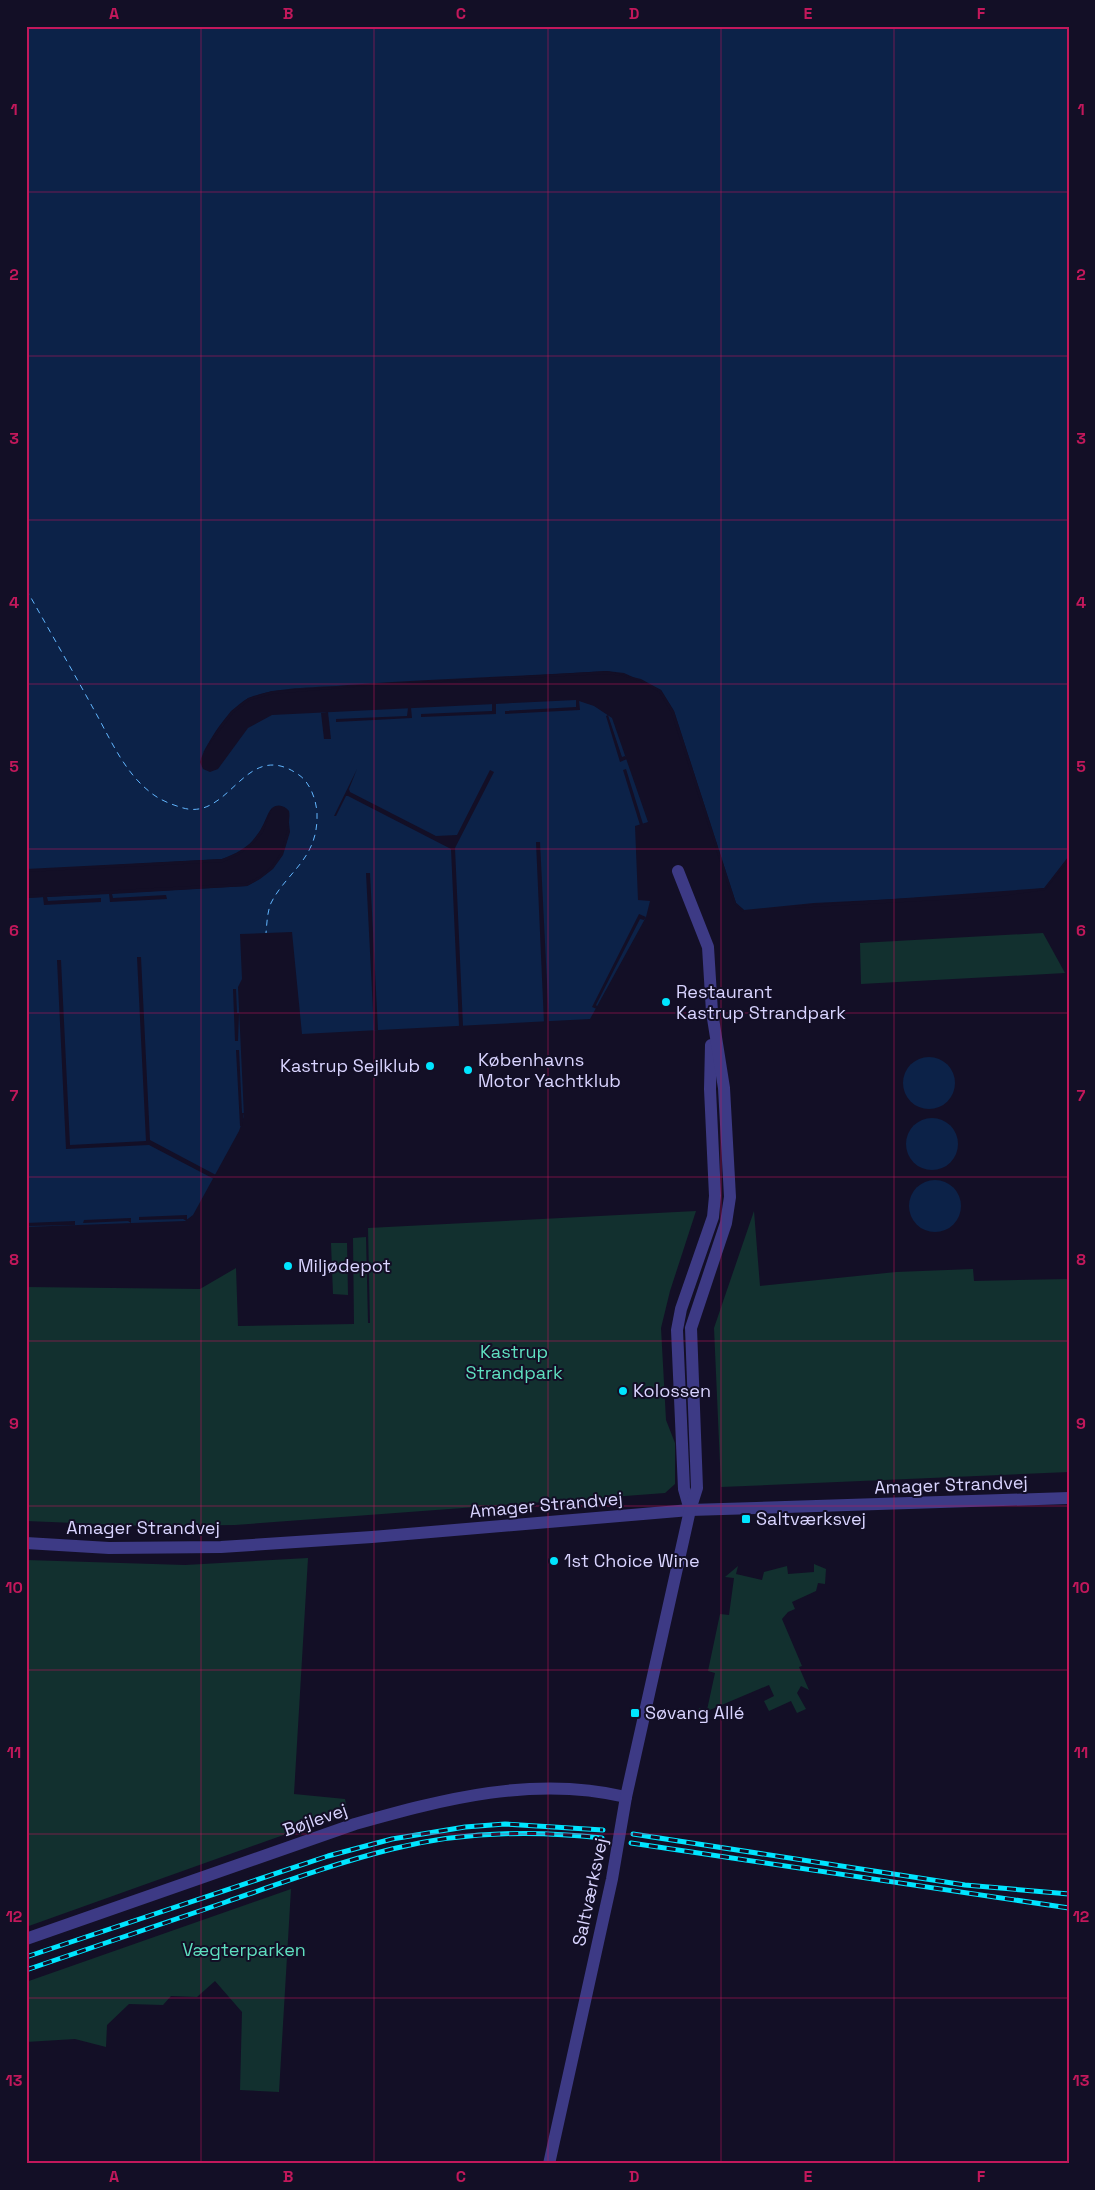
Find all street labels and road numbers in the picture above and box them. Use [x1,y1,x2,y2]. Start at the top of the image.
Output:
street label: Amager Strandvej [874,1470,1028,1499]
street label: Amager Strandvej [468,1486,624,1523]
street label: Amager Strandvej [66,1516,220,1539]
street label: Bøjlevej [280,1798,350,1841]
street label: Saltværksvej [567,1836,612,1948]

